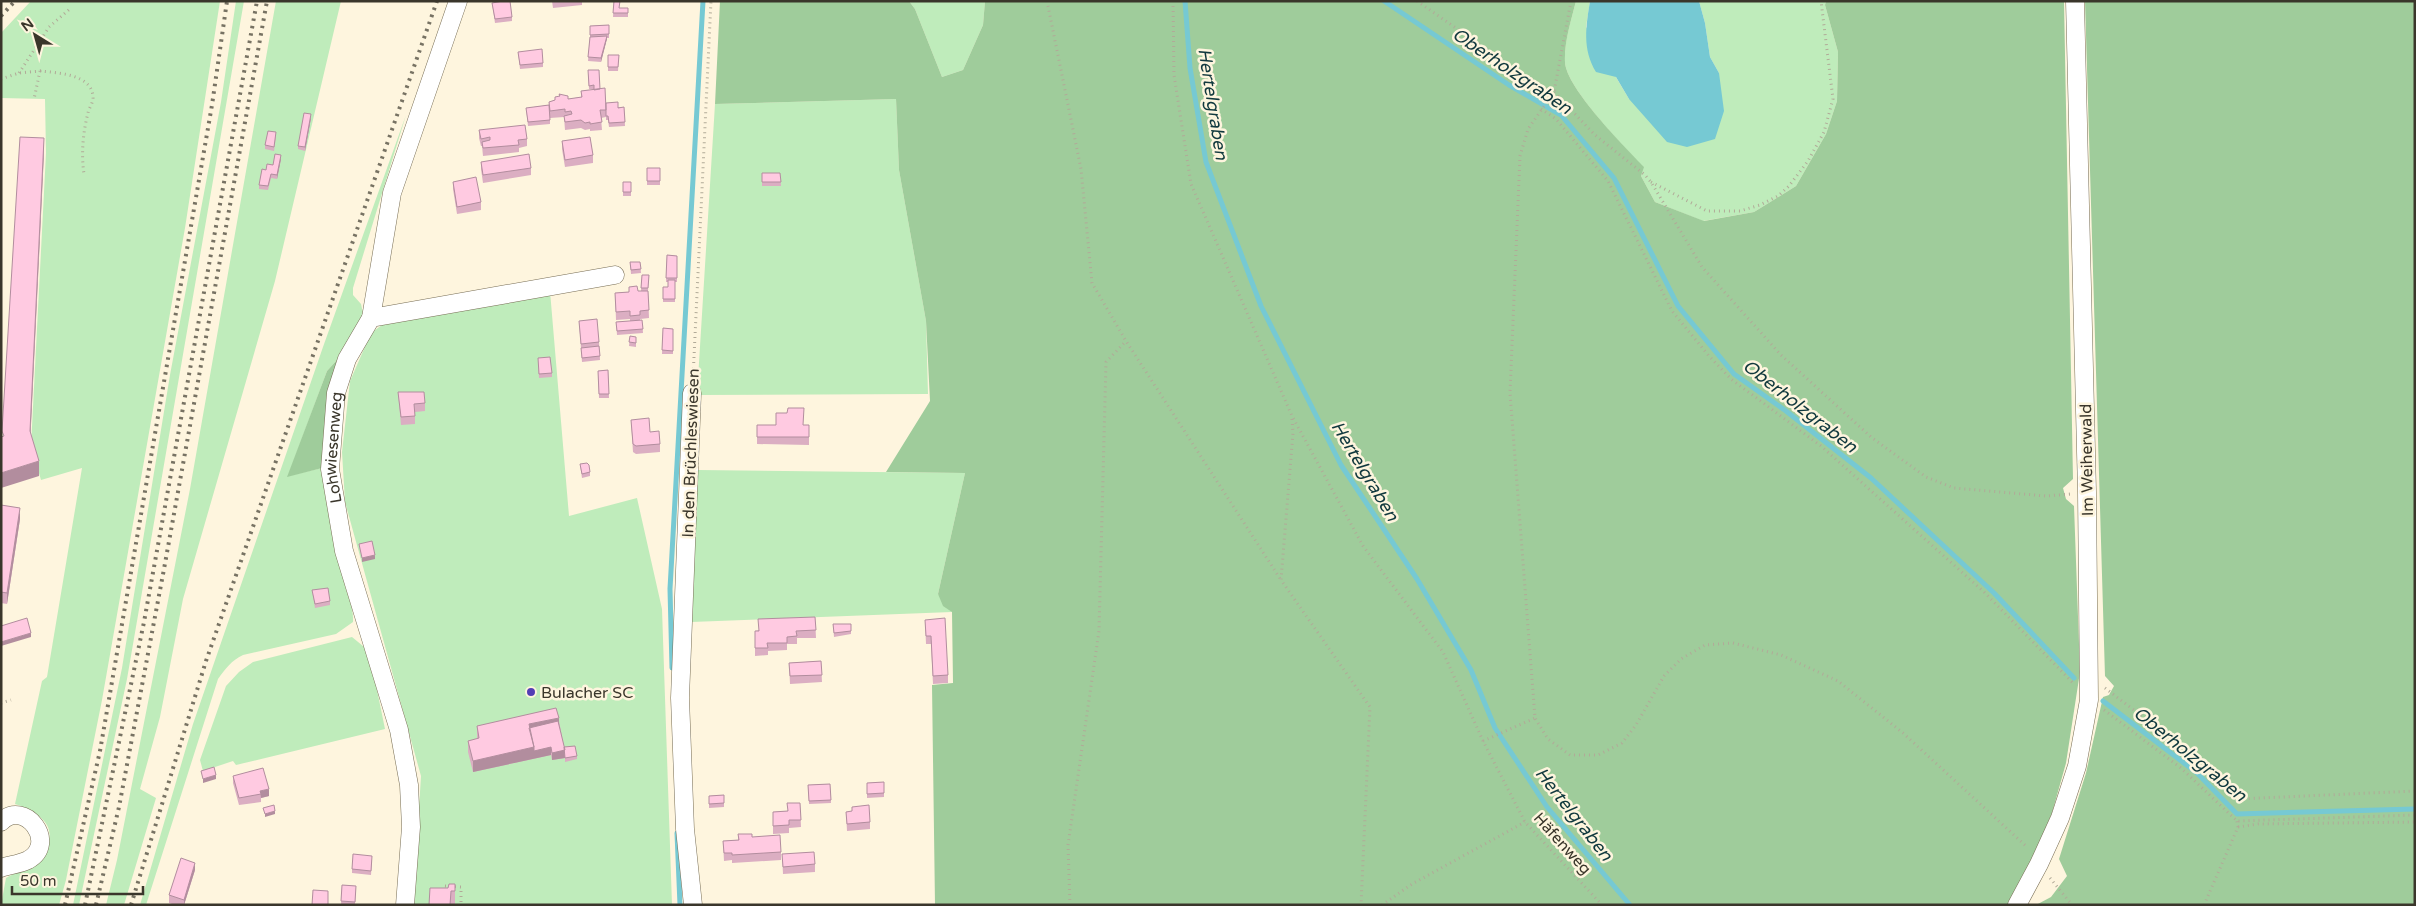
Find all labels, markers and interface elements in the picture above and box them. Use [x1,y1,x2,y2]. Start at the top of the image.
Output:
north arrow [10,10,60,60]
text: N [18,15,37,35]
water label: Oberholzgraben [1448,23,1577,120]
water label: Hertelgraben [1193,47,1233,162]
water label: Oberholzgraben [1738,355,1862,458]
street label: In den Brüchleswiesen [678,368,704,538]
street label: Lohwiesenweg [321,391,347,505]
street label: Im Weiherwald [2076,404,2098,516]
water label: Hertelgraben [1327,417,1404,526]
place label: Bulacher SC [541,683,633,703]
marker: Bulacher SC [525,686,537,698]
water label: Oberholzgraben [2129,702,2252,807]
water label: Hertelgraben [1531,763,1618,866]
street label: Häfenweg [1529,808,1595,879]
scale bar [12,864,144,896]
text: 50 m [20,872,57,890]

